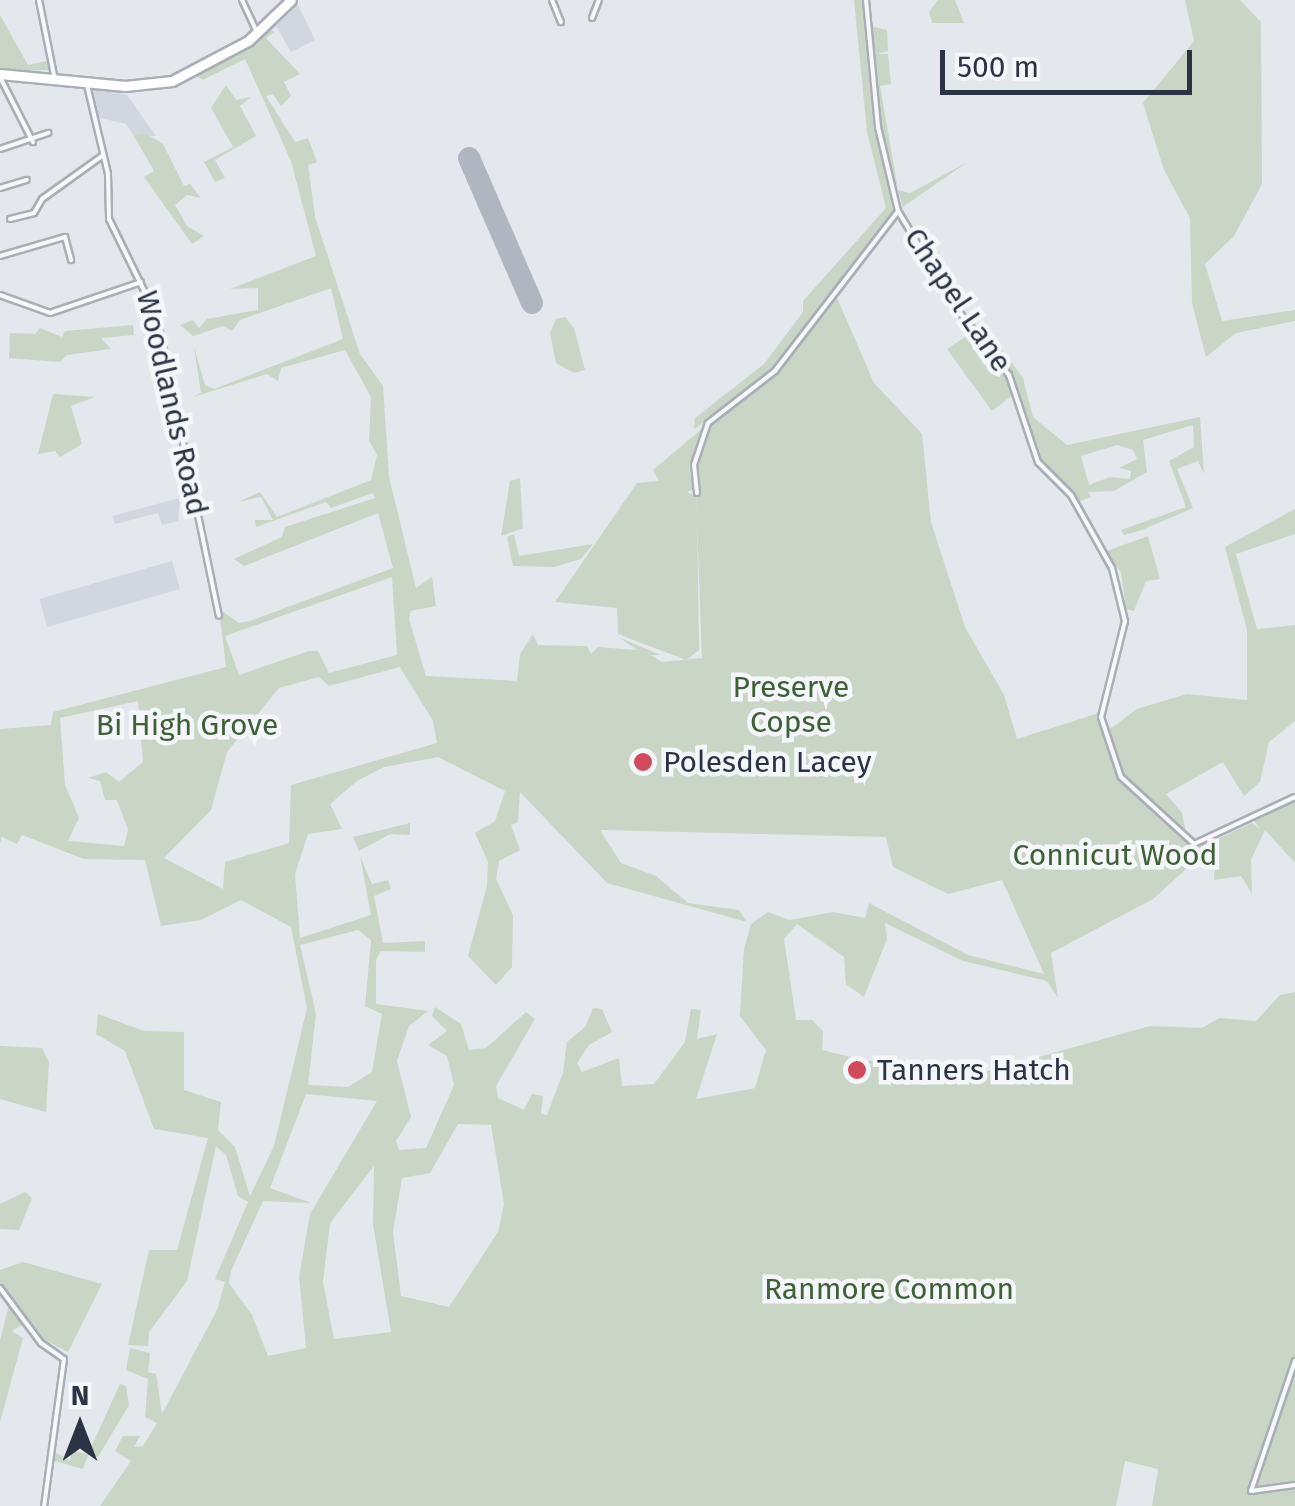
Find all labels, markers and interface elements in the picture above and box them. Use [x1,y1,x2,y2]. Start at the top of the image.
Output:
scale bar [945,30,1198,92]
text: 500 m [957,49,1039,85]
street label: Chapel Lane [897,221,1019,379]
street label: Woodlands Road [129,287,215,519]
park label: Preserve Copse [733,669,849,740]
park label: Bi High Grove [96,707,278,743]
place label: Polesden Lacey [663,744,872,780]
marker: Polesden Lacey [632,751,654,773]
park label: Connicut Wood [1012,837,1218,873]
place label: Tanners Hatch [877,1052,1071,1088]
marker: Tanners Hatch [846,1059,868,1081]
park label: Ranmore Common [764,1271,1014,1307]
north arrow [30,1376,130,1476]
text: N [71,1379,89,1412]

